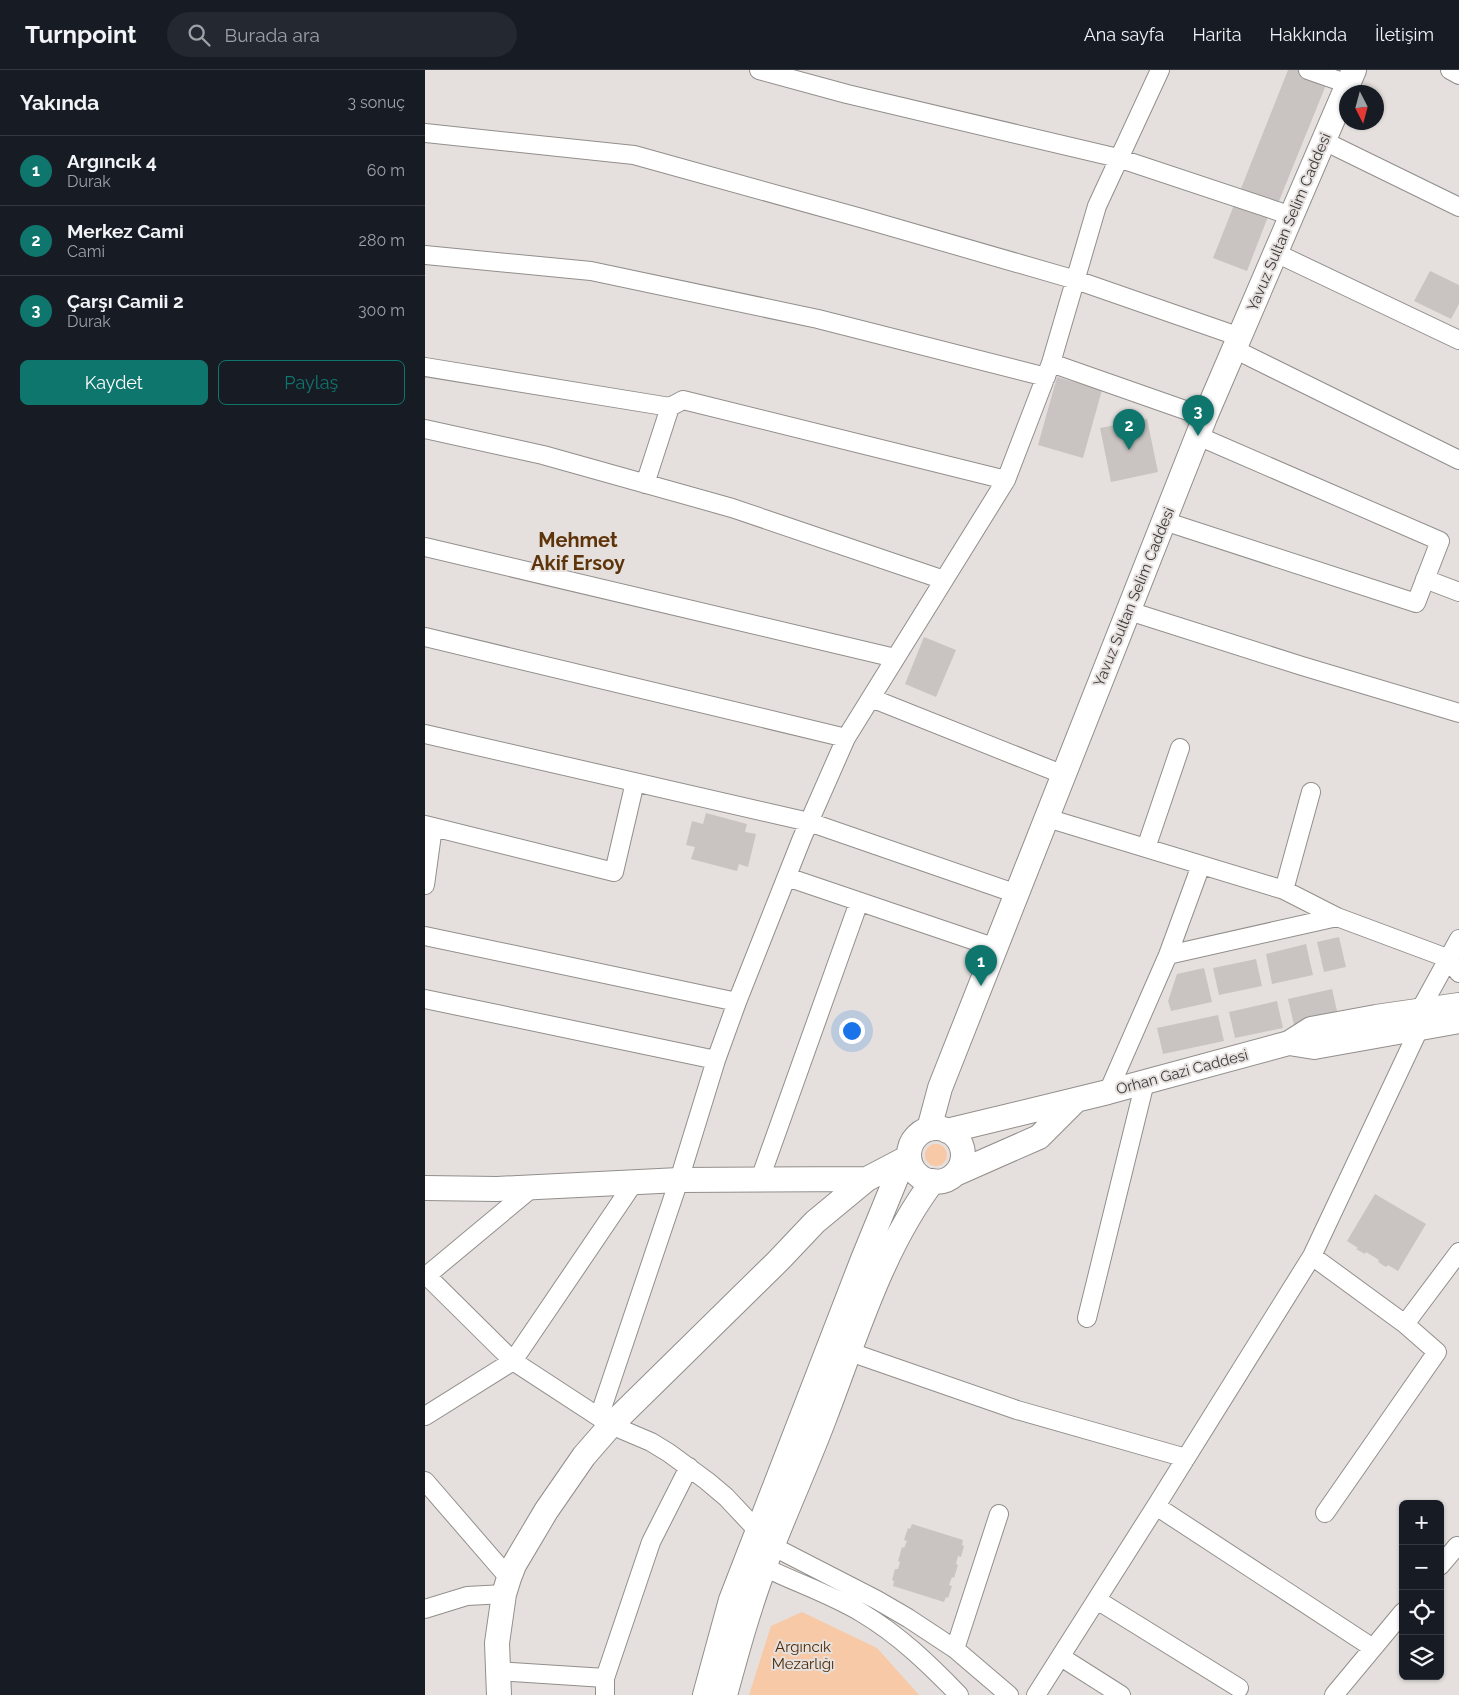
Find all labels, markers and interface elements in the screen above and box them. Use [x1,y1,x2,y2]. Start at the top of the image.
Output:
search box [167,12,517,57]
text: Turnpoint [25,20,137,49]
icon: search [185,21,213,49]
text: Burada ara [225,24,320,46]
text: Ana sayfa [1084,24,1164,45]
text: Harita [1192,24,1242,45]
text: Hakkında [1270,24,1347,45]
text: İletişim [1375,24,1434,45]
north arrow [1339,85,1384,130]
text: Yakında [20,90,99,115]
text: 3 sonuç [348,93,405,112]
street label: Yavuz Sultan Selim Caddesi [1243,130,1335,314]
text: Argıncık 4 [67,150,157,172]
text: 1 [32,161,40,180]
text: 60 m [367,161,405,180]
text: Durak [67,172,111,191]
text: Merkez Cami [67,220,184,242]
text: 2 [31,231,41,250]
text: 280 m [359,231,405,250]
text: Cami [67,242,105,261]
text: Çarşı Camii 2 [67,290,184,312]
text: 3 [32,301,40,320]
text: 300 m [358,301,405,320]
text: Durak [67,312,111,331]
button: Kaydet [20,360,208,405]
button: Paylaş [218,360,405,405]
pin: 3 [1182,395,1214,436]
pin: 2 [1113,409,1145,450]
street label: Yavuz Sultan Selim Caddesi [1090,505,1178,689]
district label: Mehmet Akif Ersoy [531,528,625,575]
pin: 1 [965,945,997,986]
your location [839,1018,865,1044]
street label: Orhan Gazi Caddesi [1114,1046,1250,1098]
map controls [1399,1500,1444,1680]
button: + [1399,1500,1444,1545]
button: − [1399,1545,1444,1590]
button: locate [1399,1590,1444,1635]
button: layers [1399,1635,1444,1680]
park label: Argıncık Mezarlığı [772,1638,834,1673]

